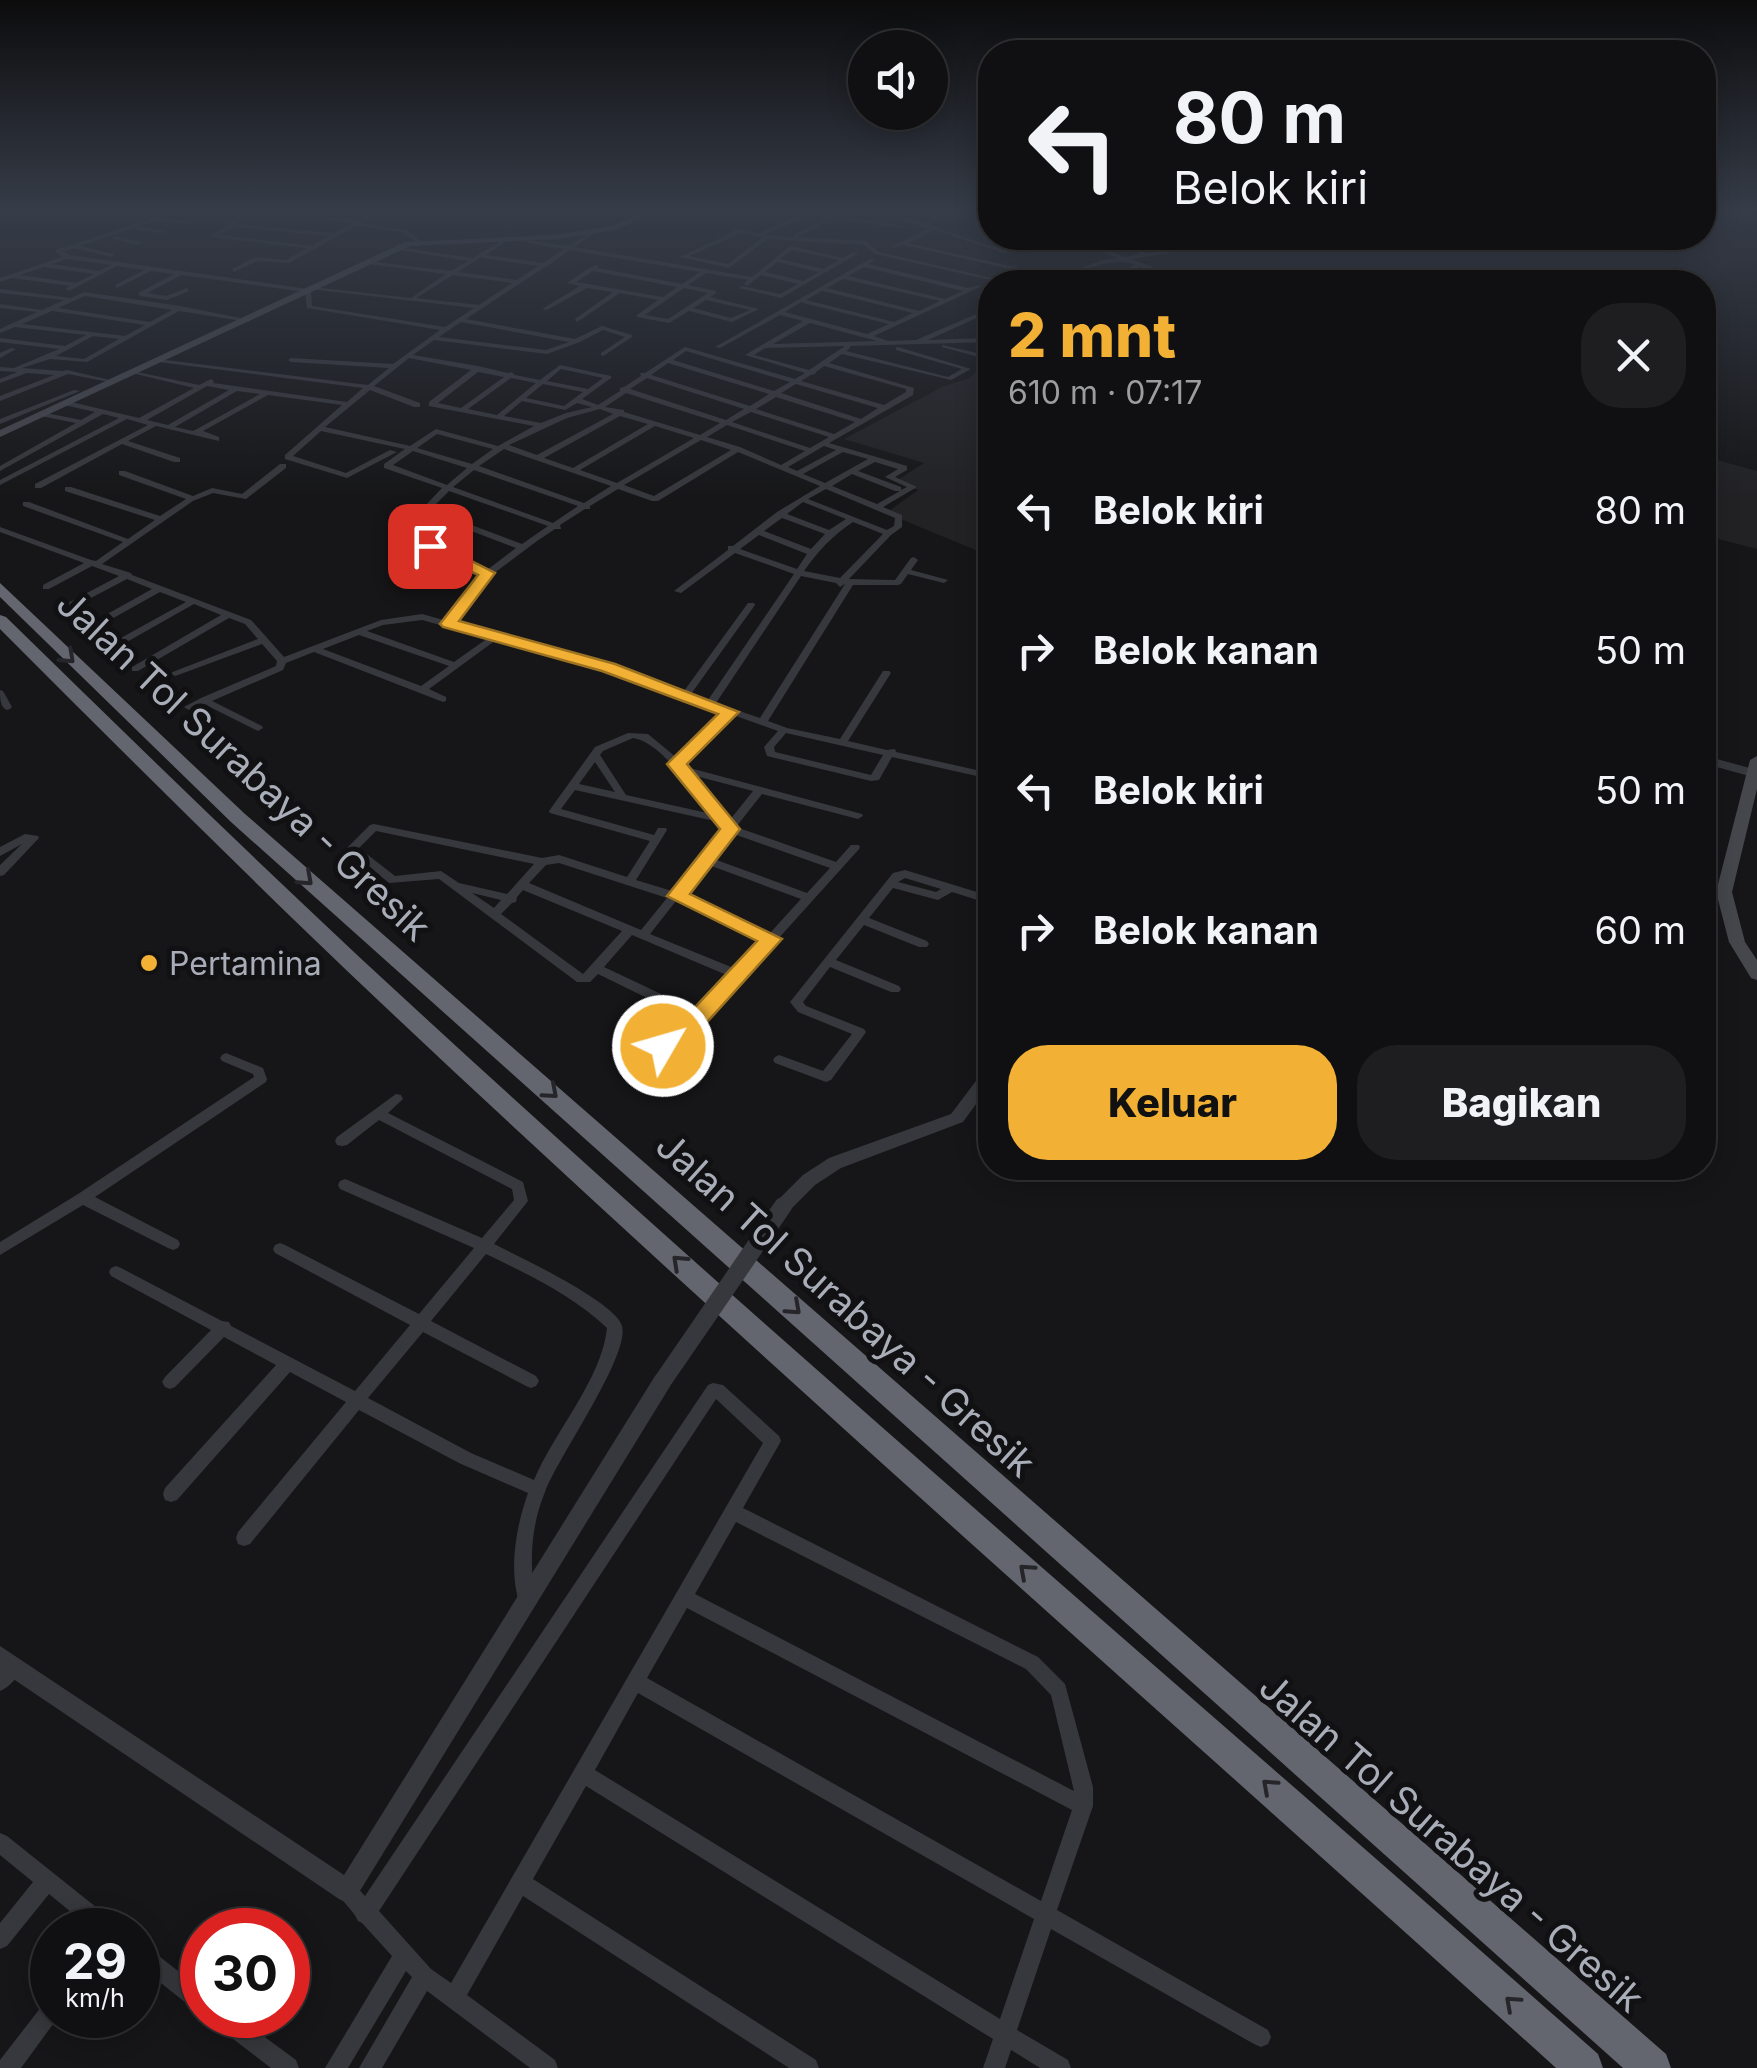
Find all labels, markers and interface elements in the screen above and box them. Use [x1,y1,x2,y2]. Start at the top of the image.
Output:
map controls [848,30,948,130]
button: sound [848,30,948,130]
text: 80 m [1173,75,1346,160]
icon: left [1008,80,1138,210]
text: Belok kiri [1173,160,1368,215]
text: 2 mnt [1008,299,1176,371]
button: close [1581,303,1686,408]
text: 610 m · 07:17 [1008,373,1202,412]
icon: left [1008,483,1063,538]
text: Belok kiri [1093,487,1264,533]
text: 80 m [1595,487,1686,533]
pin [388,504,473,589]
icon: arrive [403,519,458,574]
street label: Jalan Tol Surabaya - Gresik [48,580,440,950]
icon: right [1008,623,1063,678]
text: Belok kanan [1093,627,1319,673]
text: 50 m [1595,627,1686,673]
one-way arrow [56,645,75,663]
icon: left [1008,763,1063,818]
text: Belok kiri [1093,767,1264,813]
text: 50 m [1595,767,1686,813]
one-way arrow [294,867,313,885]
icon: right [1008,903,1063,958]
text: Belok kanan [1093,907,1319,953]
text: 60 m [1594,907,1686,953]
place label: Pertamina [169,944,322,983]
marker: Pertamina [138,952,160,974]
position arrow [611,994,715,1098]
button: Keluar [1008,1045,1337,1160]
button: Bagikan [1357,1045,1686,1160]
one-way arrow [539,1081,558,1099]
street label: Jalan Tol Surabaya - Gresik [647,1122,1045,1486]
one-way arrow [672,1255,690,1273]
one-way arrow [782,1296,801,1314]
one-way arrow [1019,1565,1038,1583]
street label: Jalan Tol Surabaya - Gresik [1251,1663,1653,2021]
one-way arrow [1262,1780,1281,1798]
speed limit sign: 30 [180,1908,310,2038]
text: 29 [63,1931,127,1991]
text: km/h [65,1983,125,2013]
one-way arrow [1505,1996,1524,2014]

